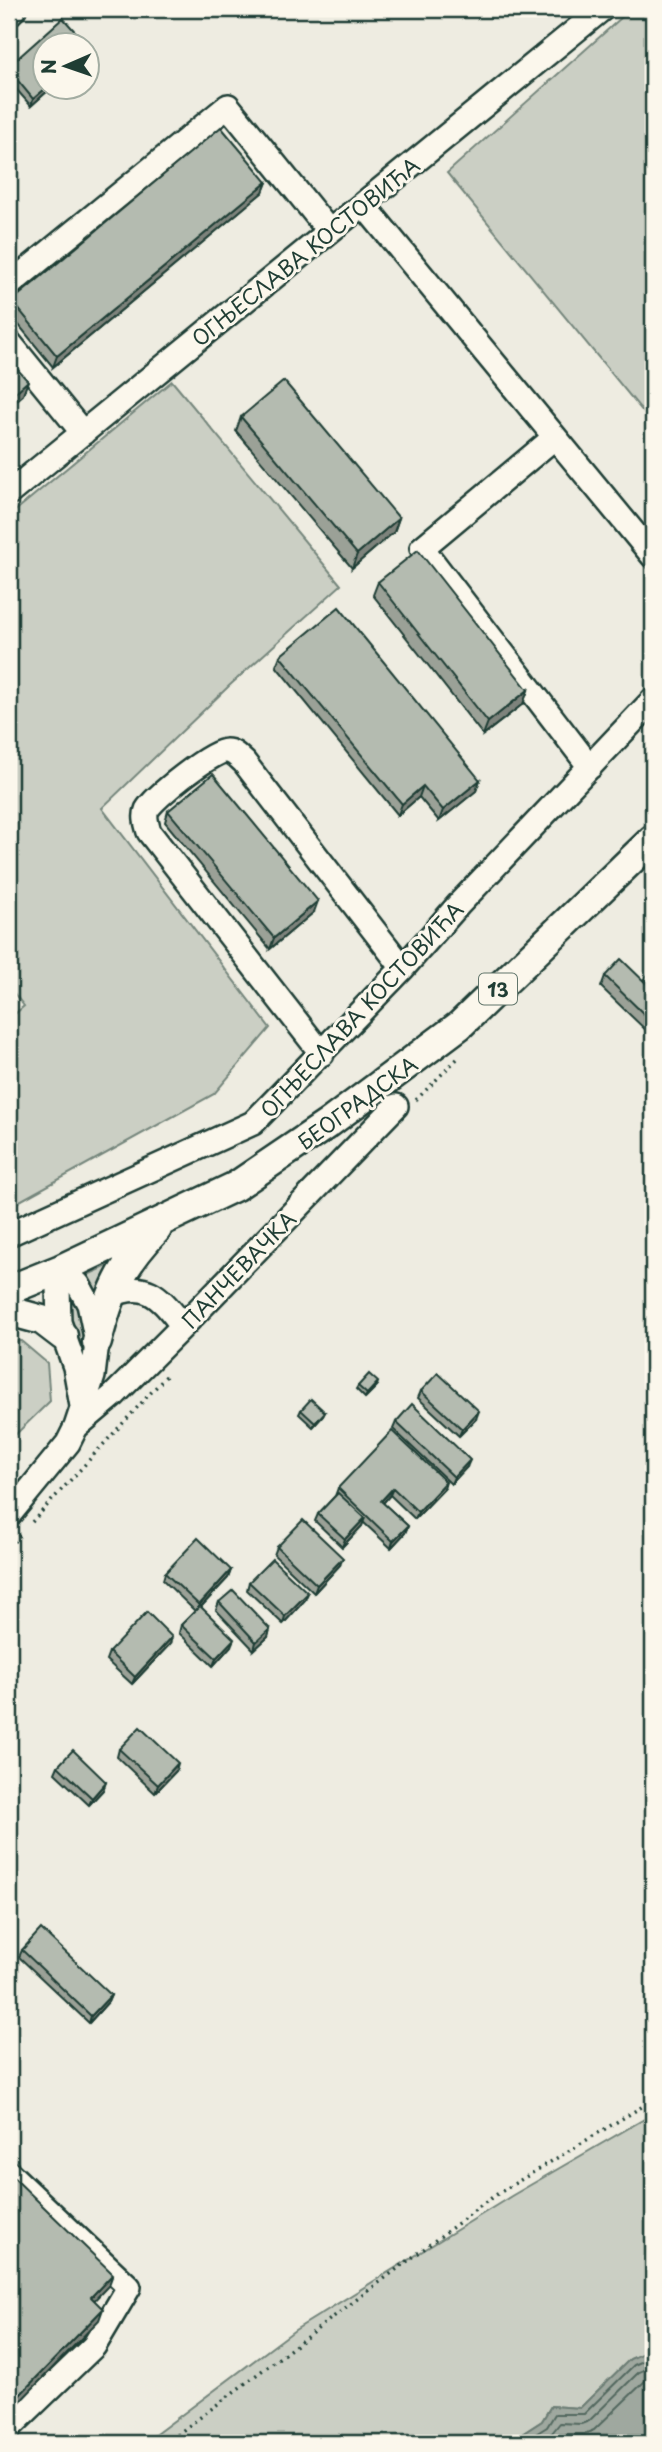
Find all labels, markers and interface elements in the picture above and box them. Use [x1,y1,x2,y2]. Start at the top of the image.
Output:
north arrow [32,32,102,102]
text: N [34,59,62,75]
street label: ОГЊЕСЛАВА КОСТОВИЋА [184,149,426,353]
street label: ОГЊЕСЛАВА КОСТОВИЋА [252,894,470,1124]
road number: 13 [479,973,517,1004]
street label: БЕОГРАДСКА [290,1047,424,1157]
street label: ПАНЧЕВАЧКА [173,1203,303,1335]

